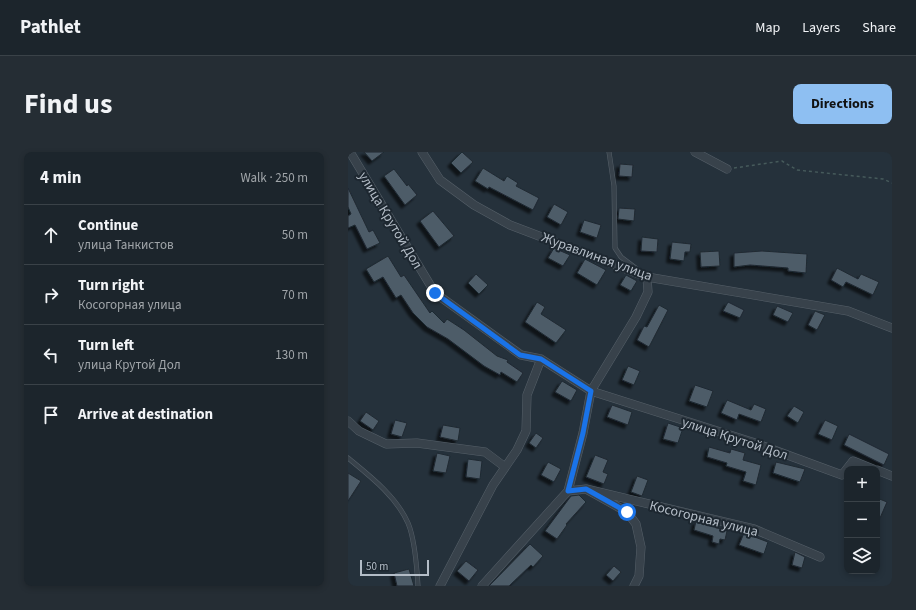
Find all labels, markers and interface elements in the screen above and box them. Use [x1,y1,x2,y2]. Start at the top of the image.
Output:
text: Pathlet [20,14,81,41]
text: Map [755,18,780,38]
text: Layers [802,18,840,38]
text: Share [862,18,896,38]
text: Find us [24,84,112,124]
button: Directions [793,84,892,124]
text: 4 min [40,166,81,190]
street label: улица Крутой Дол [353,168,427,273]
text: Walk · 250 m [240,169,308,187]
text: Continue [78,215,138,236]
icon: ahead [40,224,62,246]
text: 50 m [282,226,308,244]
street label: Журавлиная улица [538,228,655,286]
text: улица Танкистов [78,236,174,254]
text: Turn right [78,275,144,296]
icon: right [40,284,62,306]
route end [426,284,444,302]
text: 70 m [282,286,308,304]
text: Косогорная улица [78,296,181,314]
text: Turn left [78,335,134,356]
icon: left [40,344,62,366]
text: 130 m [275,346,308,364]
text: улица Крутой Дол [78,356,181,374]
icon: arrive [40,404,62,426]
text: Arrive at destination [78,404,213,425]
street label: улица Крутой Дол [679,412,790,466]
map controls [844,466,880,574]
button: + [844,466,880,502]
street label: Косогорная улица [647,496,760,542]
button: − [844,502,880,538]
route start [618,503,636,521]
button: layers [844,538,880,574]
scale bar [360,558,429,577]
text: 50 m [366,559,388,574]

